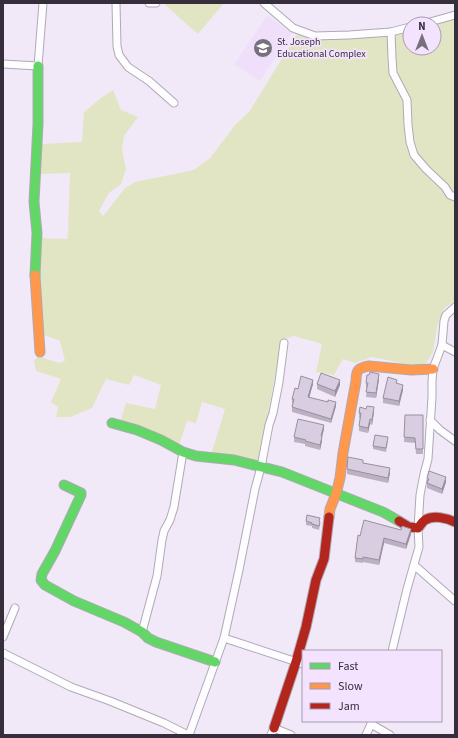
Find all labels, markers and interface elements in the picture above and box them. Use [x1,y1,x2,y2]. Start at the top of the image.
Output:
north arrow [402,16,442,56]
text: N [418,19,426,34]
place label: St. Joseph Educational Complex [277,35,366,61]
school or university icon: St. Joseph Educational Complex [252,37,274,59]
legend [302,650,442,722]
text: Fast [338,658,358,675]
text: Slow [338,678,363,695]
text: Jam [338,698,360,715]

